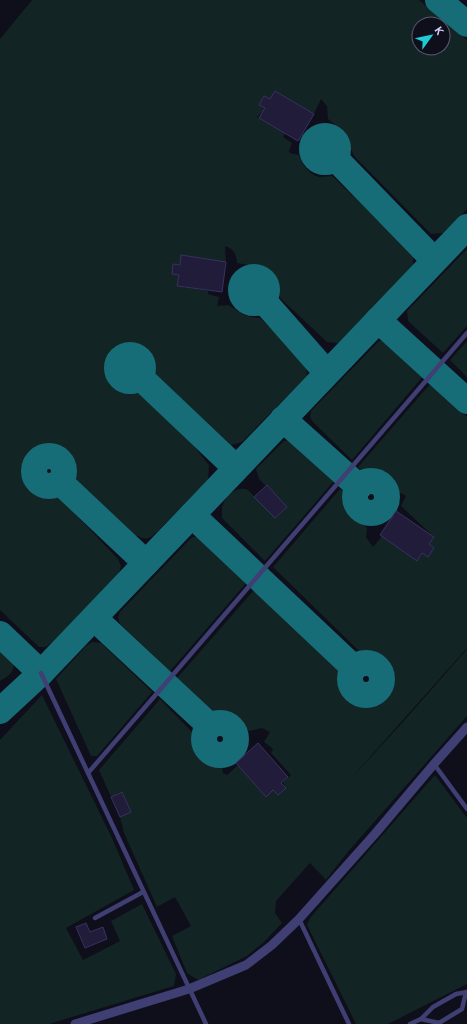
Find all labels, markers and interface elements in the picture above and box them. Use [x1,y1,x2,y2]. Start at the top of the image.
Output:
north arrow [411,16,451,56]
text: K [432,24,447,37]

